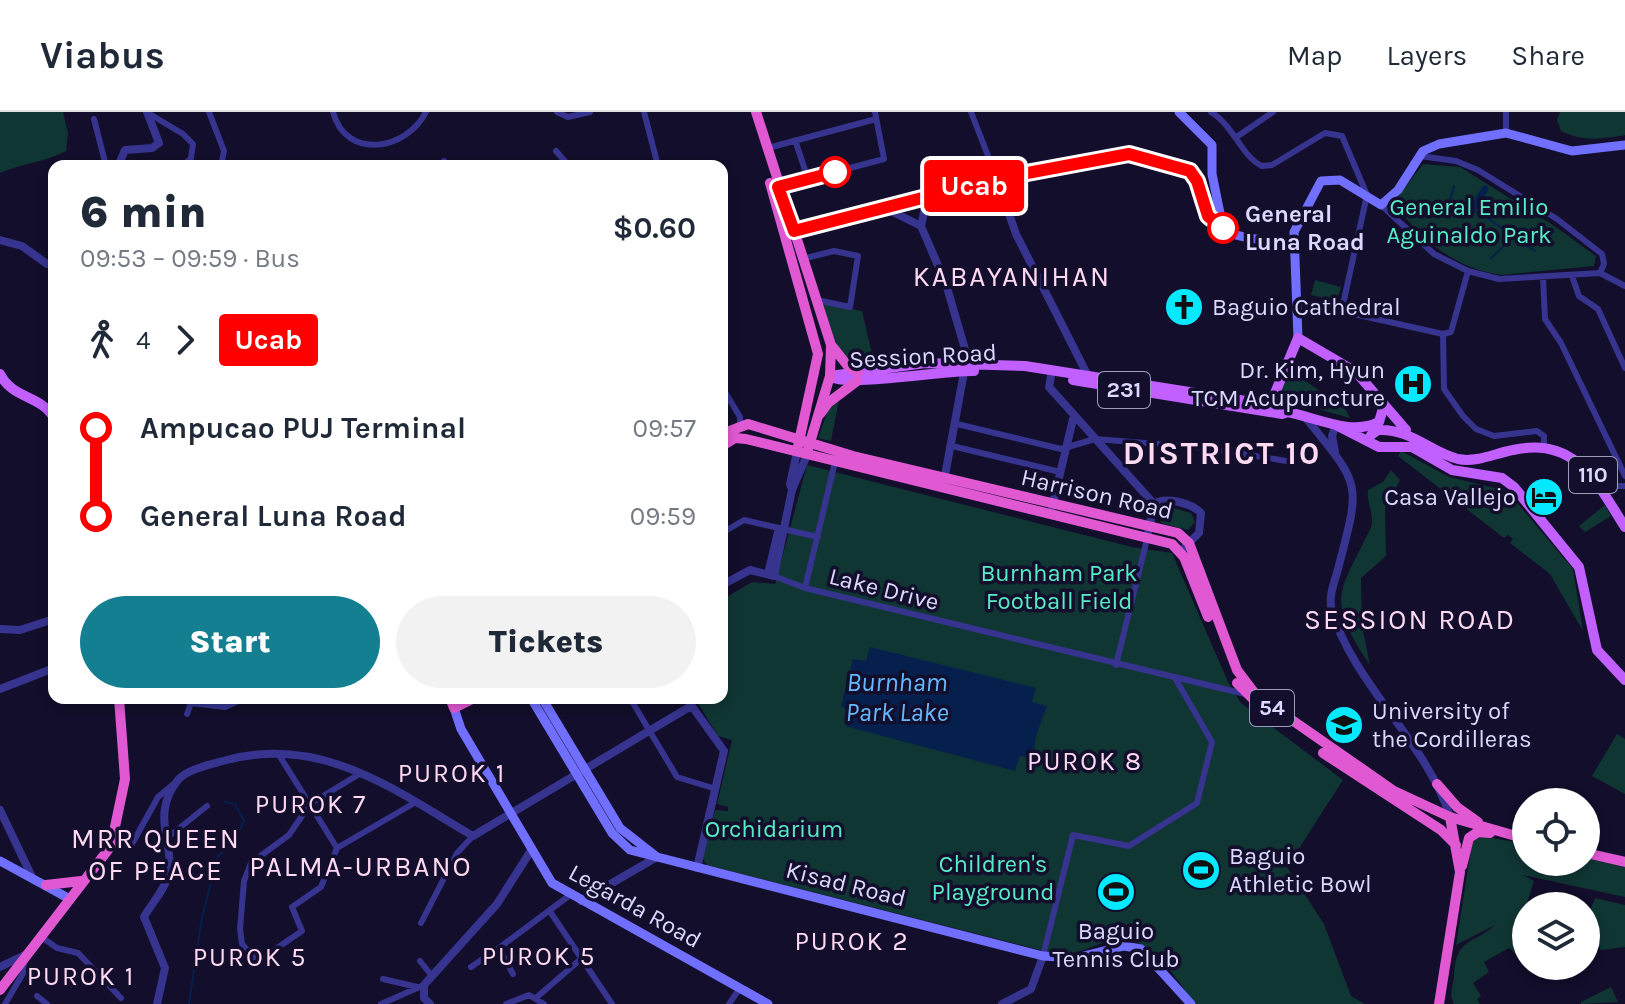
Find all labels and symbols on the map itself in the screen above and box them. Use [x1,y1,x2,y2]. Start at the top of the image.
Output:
unlabelled marker [820,157,850,187]
line badge: Ucab [918,160,1030,212]
park label: General Emilio Aguinaldo Park [1386,193,1552,249]
place label: General Luna Road [1245,200,1365,256]
marker: General Luna Road [1208,213,1238,243]
district label: KABAYANIHAN [913,260,1111,293]
church icon: Baguio Cathedral [1163,286,1205,328]
place label: Baguio Cathedral [1212,293,1401,321]
street label: Session Road [848,338,998,374]
place label: Dr. Kim, Hyun TCM Acupuncture [1192,356,1385,412]
hospital icon: Dr. Kim, Hyun TCM Acupuncture [1392,363,1434,405]
road number: 231 [1098,372,1150,408]
district label: DISTRICT 10 [1123,435,1321,472]
road number: 110 [1569,457,1617,493]
street label: Harrison Road [1018,463,1176,525]
hotel icon: Casa Vallejo [1523,476,1565,518]
place label: Casa Vallejo [1384,483,1516,511]
park label: Burnham Park Football Field [980,559,1138,615]
street label: Lake Drive [826,562,942,616]
district label: SESSION ROAD [1304,603,1516,636]
water label: Burnham Park Lake [845,667,949,728]
road number: 54 [1250,690,1294,726]
place label: University of the Cordilleras [1372,697,1532,753]
school or university icon: University of the Cordilleras [1323,704,1365,746]
district label: PUROK 8 [1027,746,1143,777]
district label: PUROK 1 [398,758,506,789]
district label: PUROK 7 [255,789,367,820]
park label: Orchidarium [705,815,843,843]
district label: MRR QUEEN OF PEACE [71,822,241,887]
place label: Baguio Athletic Bowl [1229,842,1372,898]
sports icon: Baguio Athletic Bowl [1180,849,1222,891]
district label: PALMA-URBANO [249,850,473,883]
park label: Children's Playground [932,850,1054,906]
street label: Kisad Road [783,856,909,912]
street label: Legarda Road [564,858,706,954]
sports icon: Baguio Tennis Club [1095,871,1137,913]
place label: Baguio Tennis Club [1052,917,1180,973]
district label: PUROK 2 [794,926,910,957]
district label: PUROK 5 [482,941,596,972]
district label: PUROK 5 [193,942,307,973]
district label: PUROK 1 [27,961,135,992]

